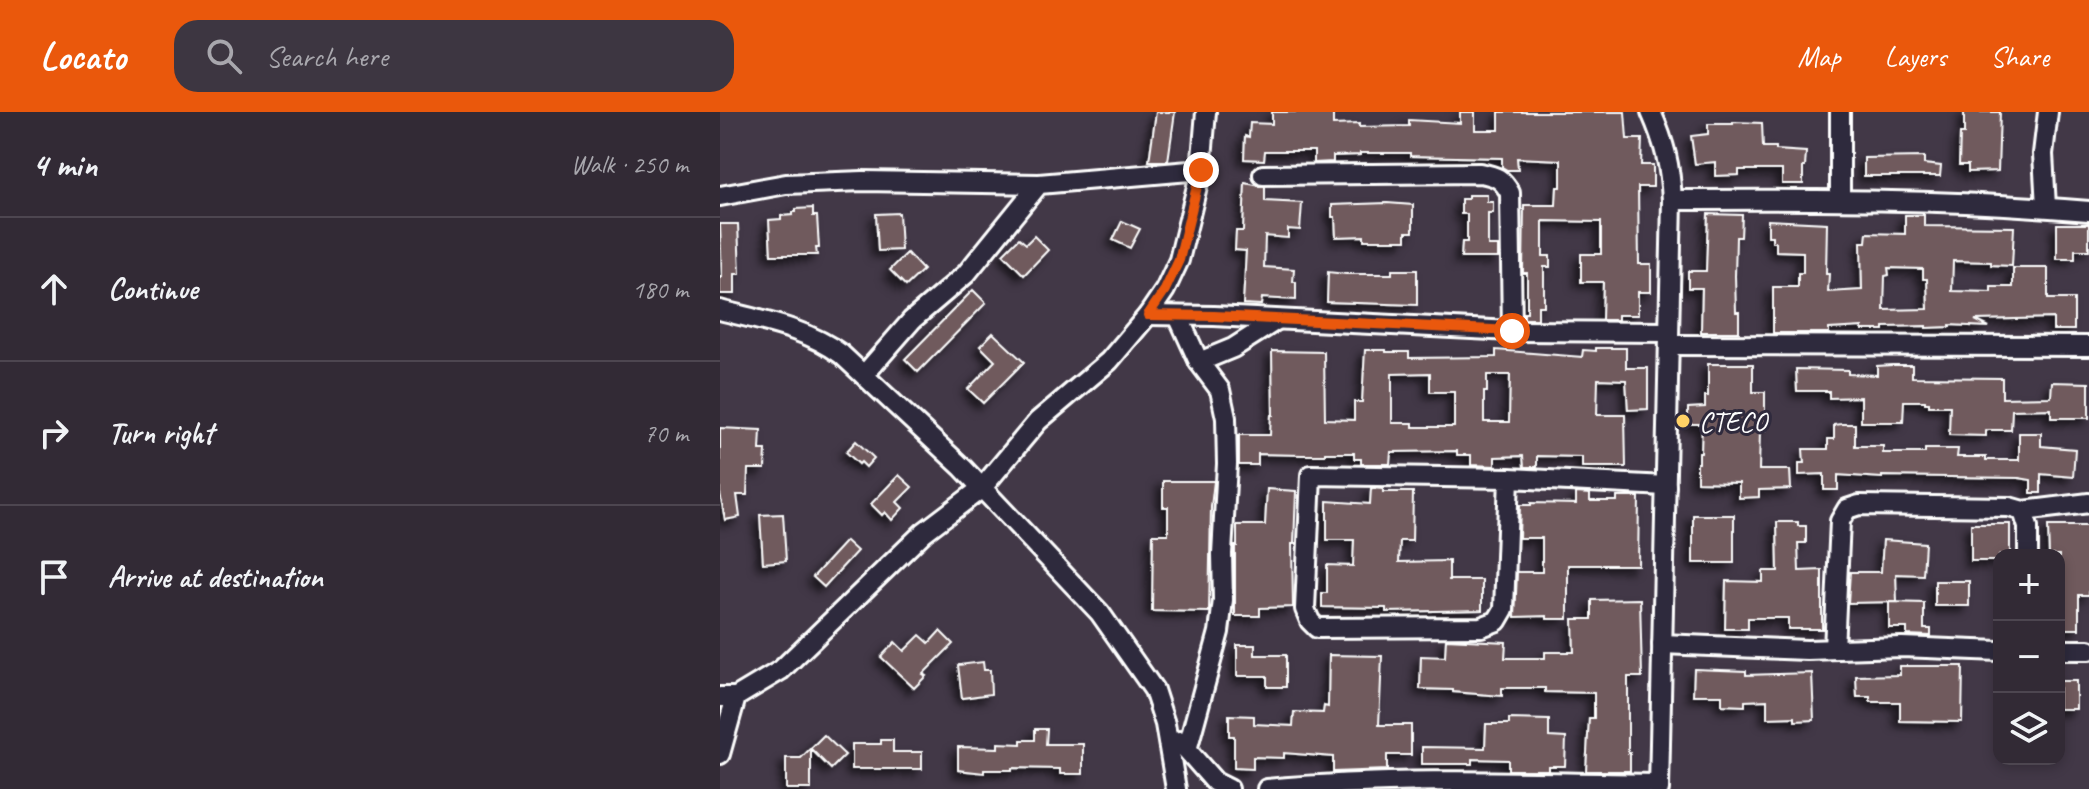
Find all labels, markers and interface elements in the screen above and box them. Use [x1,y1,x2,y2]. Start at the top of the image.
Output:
search box [174,20,734,92]
text: Locato [40,33,126,80]
icon: search [202,34,246,78]
text: Search here [266,37,388,75]
text: Map [1798,39,1841,74]
text: Layers [1885,39,1946,74]
text: Share [1990,39,2049,74]
text: 4 min [32,143,97,186]
text: Walk · 250 m [571,148,688,181]
route end [1183,152,1219,188]
icon: ahead [32,267,76,311]
text: Continue [108,270,198,308]
text: 180 m [632,273,688,306]
route start [1494,313,1530,349]
place label: CTECO [1699,404,1770,439]
icon: right [32,411,76,455]
marker: CTECO [1674,412,1692,430]
text: Turn right [108,414,213,452]
text: 70 m [644,417,688,450]
map controls [1993,549,2065,765]
button: + [1993,549,2065,621]
icon: arrive [32,555,76,599]
text: Arrive at destination [108,558,323,596]
button: − [1993,621,2065,693]
button: layers [1993,693,2065,765]

